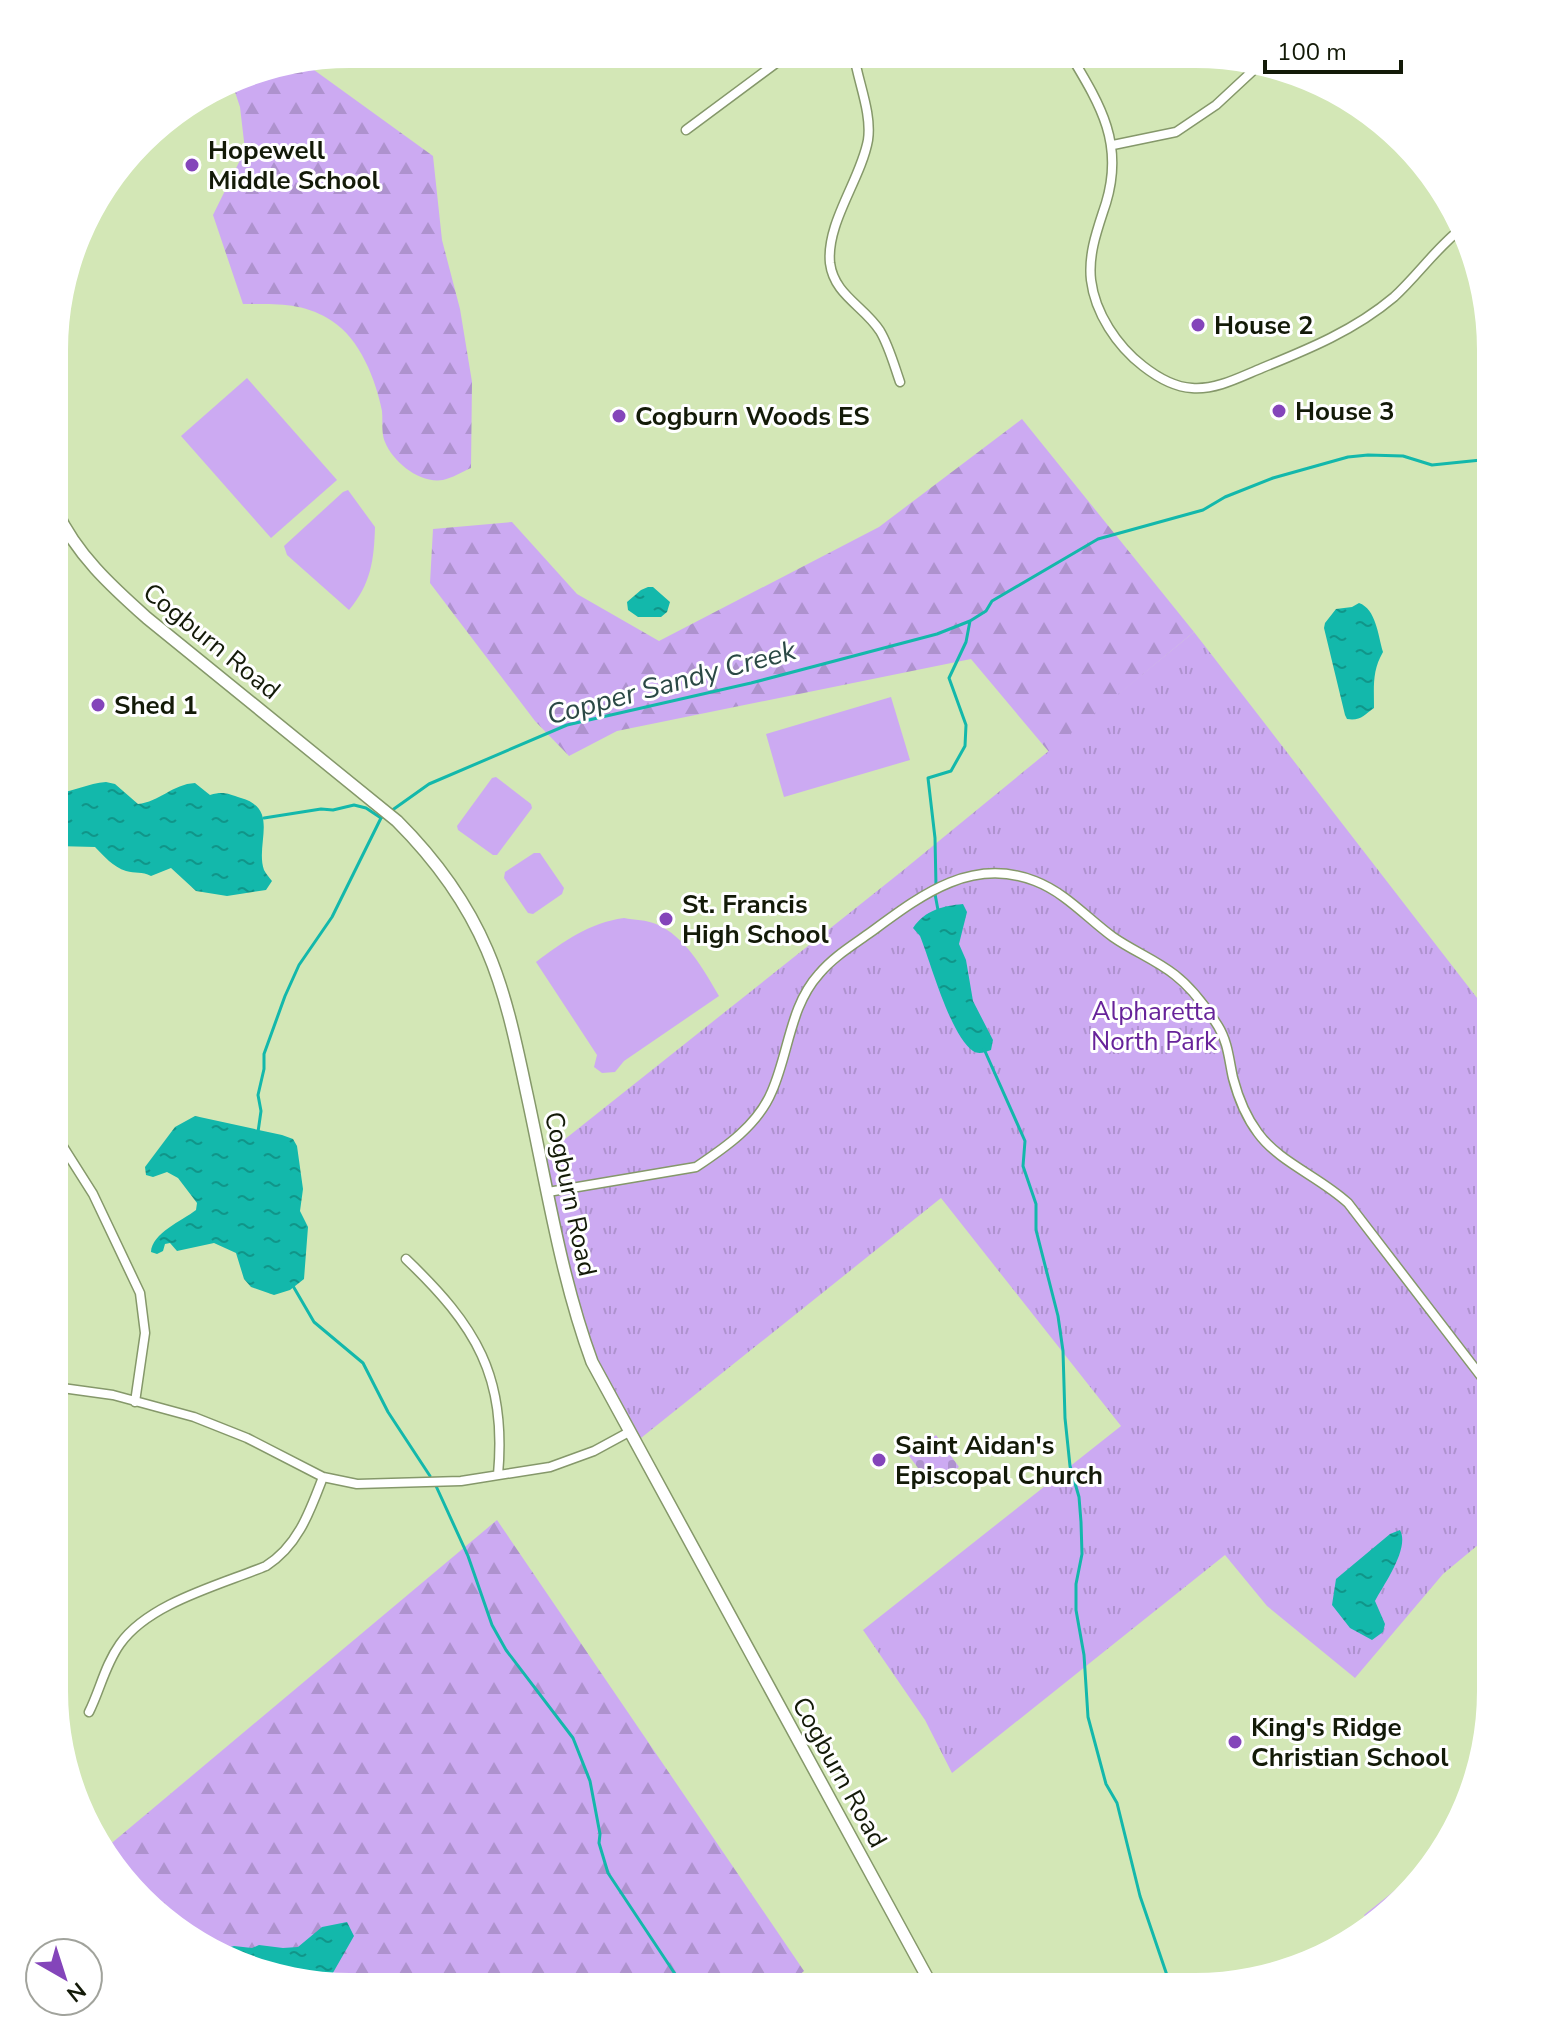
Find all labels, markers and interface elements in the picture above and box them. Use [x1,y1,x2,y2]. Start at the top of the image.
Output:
scale bar [1265,24,1401,74]
text: 100 m [1277,36,1347,68]
place label: Hopewell Middle School [208,133,381,198]
marker: Hopewell Middle School [183,156,201,174]
place label: House 2 [1214,308,1314,343]
marker: House 2 [1189,316,1207,334]
place label: House 3 [1295,394,1395,429]
place label: Cogburn Woods ES [635,399,870,434]
marker: House 3 [1270,402,1288,420]
marker: Cogburn Woods ES [610,407,628,425]
street label: Cogburn Road [136,575,288,708]
water label: Copper Sandy Creek [542,631,801,735]
place label: Shed 1 [114,688,198,723]
marker: Shed 1 [89,696,107,714]
place label: St. Francis High School [682,887,830,952]
marker: St. Francis High School [657,910,675,928]
park label: Alpharetta North Park [1091,994,1218,1059]
street label: Cogburn Road [536,1109,605,1280]
place label: Saint Aidan's Episcopal Church [895,1428,1103,1493]
marker: Saint Aidan's Episcopal Church [870,1451,888,1469]
street label: Cogburn Road [784,1691,895,1854]
place label: King's Ridge Christian School [1251,1710,1449,1775]
marker: King's Ridge Christian School [1226,1733,1244,1751]
north arrow [24,1937,104,2017]
text: N [60,1975,92,2009]

